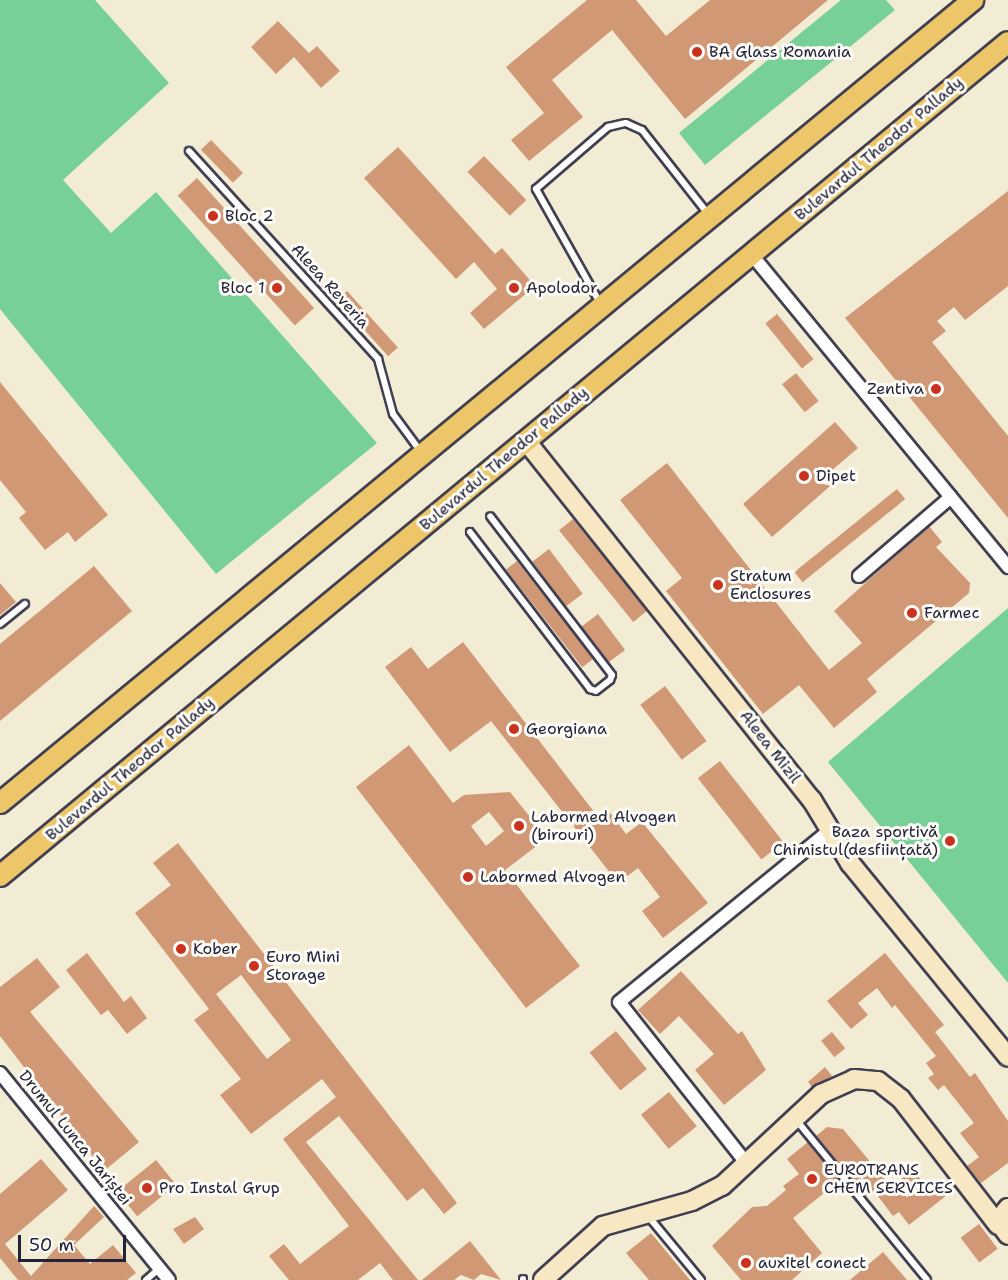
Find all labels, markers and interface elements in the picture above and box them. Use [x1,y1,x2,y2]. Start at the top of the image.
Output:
place label: BA Glass Romania [709,42,851,62]
marker: BA Glass Romania [690,45,704,59]
street label: Bulevardul Theodor Pallady [791,73,967,225]
place label: Bloc 2 [225,206,274,226]
marker: Bloc 2 [206,209,220,223]
street label: Aleea Reveria [287,240,373,332]
place label: Bloc 1 [221,278,265,298]
place label: Apolodor [526,278,598,298]
marker: Bloc 1 [270,281,284,295]
marker: Apolodor [507,281,521,295]
place label: Zentiva [867,379,924,399]
marker: Zentiva [929,382,943,396]
street label: Bulevardul Theodor Pallady [416,383,592,535]
place label: Dipet [816,466,856,486]
marker: Dipet [797,469,811,483]
place label: Stratum Enclosures [730,566,811,604]
marker: Stratum Enclosures [711,578,725,592]
place label: Farmec [924,603,980,623]
marker: Farmec [905,606,919,620]
street label: Bulevardul Theodor Pallady [42,693,218,845]
street label: Aleea Mizil [736,707,804,787]
place label: Georgiana [526,719,607,739]
marker: Georgiana [507,722,521,736]
place label: Labormed Alvogen (birouri) [531,807,676,845]
marker: Labormed Alvogen (birouri) [512,819,526,833]
place label: Baza sportivă Chimistul(desființată) [773,822,938,860]
marker: Baza sportivă Chimistul(desființată) [943,834,957,848]
place label: Labormed Alvogen [480,867,625,887]
marker: Labormed Alvogen [461,870,475,884]
place label: Kober [193,939,238,959]
marker: Kober [174,942,188,956]
place label: Euro Mini Storage [266,947,340,985]
marker: Euro Mini Storage [247,959,261,973]
street label: Drumul Lunca Jariștei [15,1067,135,1209]
place label: EUROTRANS CHEM SERVICES [824,1160,953,1198]
marker: EUROTRANS CHEM SERVICES [805,1172,819,1186]
place label: Pro Instal Grup [159,1178,280,1198]
marker: Pro Instal Grup [140,1181,154,1195]
scale bar [21,1223,129,1261]
text: 50 m [29,1233,74,1257]
place label: auxitel conect [758,1253,866,1273]
marker: auxitel conect [739,1256,753,1270]

